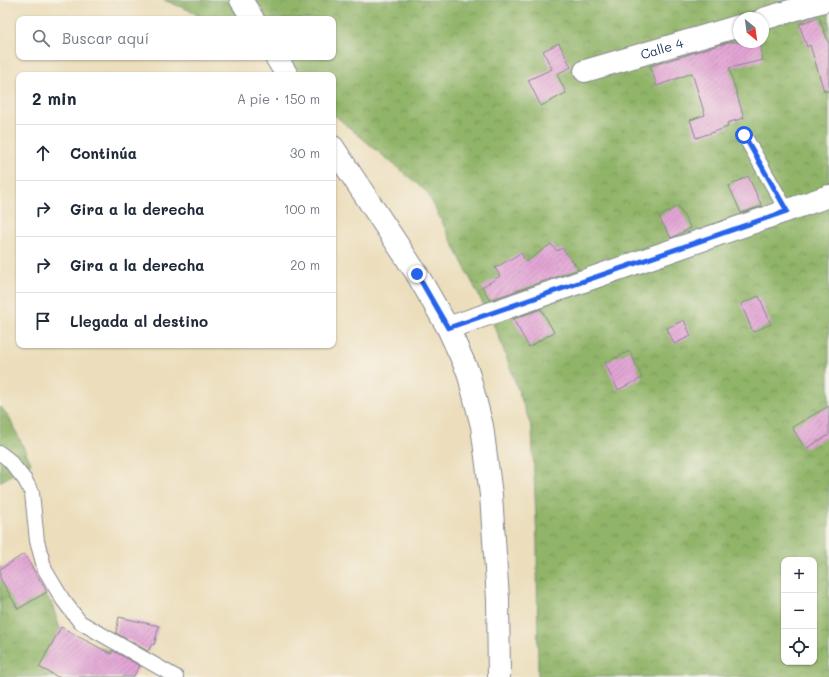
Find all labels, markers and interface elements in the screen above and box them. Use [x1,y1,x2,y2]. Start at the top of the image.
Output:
north arrow [733,12,769,48]
search box [16,16,336,60]
icon: search [30,27,52,49]
text: Buscar aquí [62,28,149,48]
street label: Calle 4 [638,34,685,62]
text: 2 min [32,87,77,109]
text: A pie · 150 m [237,90,320,107]
route start [735,126,753,144]
icon: ahead [32,142,54,164]
text: Continúa [70,143,137,163]
text: 30 m [290,144,320,161]
icon: right [32,198,54,220]
text: Gira a la derecha [70,199,204,219]
text: 100 m [284,200,320,217]
icon: right [32,254,54,276]
text: Gira a la derecha [70,255,204,275]
text: 20 m [290,256,320,273]
route end [408,265,426,283]
icon: arrive [32,310,54,332]
text: Llegada al destino [70,311,208,331]
map controls [781,557,817,665]
button: + [781,557,817,593]
button: − [781,593,817,629]
button: locate [781,629,817,665]

